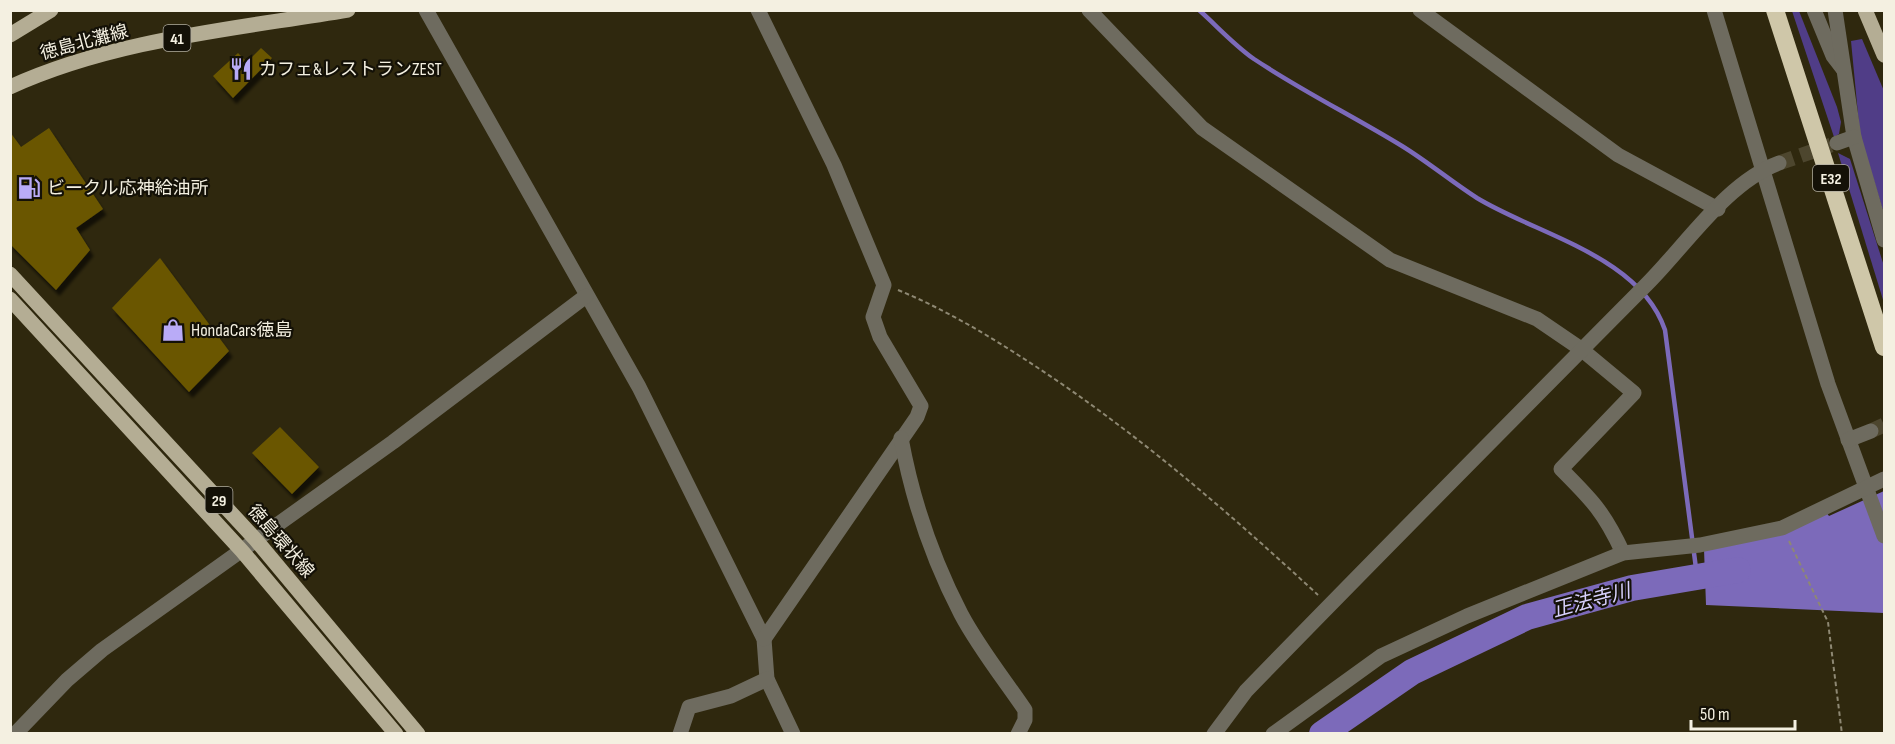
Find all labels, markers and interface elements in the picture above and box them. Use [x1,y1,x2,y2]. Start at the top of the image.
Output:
street label: 徳島北灘線 [38,21,130,64]
road number: 41 [164,25,190,51]
restaurant icon: カフェ&レストランZEST [228,56,254,82]
place label: カフェ&レストランZEST [259,59,442,80]
road number: E32 [1813,165,1849,191]
fuel station icon: ビークル応神給油所 [16,175,42,201]
place label: ビークル応神給油所 [47,178,208,199]
shop icon: HondaCars徳島 [160,317,186,343]
place label: HondaCars徳島 [191,320,292,341]
road number: 29 [206,487,232,513]
street label: 徳島環状線 [243,500,318,582]
water label: 正法寺川 [1550,579,1635,623]
scale bar [1691,693,1794,731]
text: 50 m [1700,704,1730,725]

